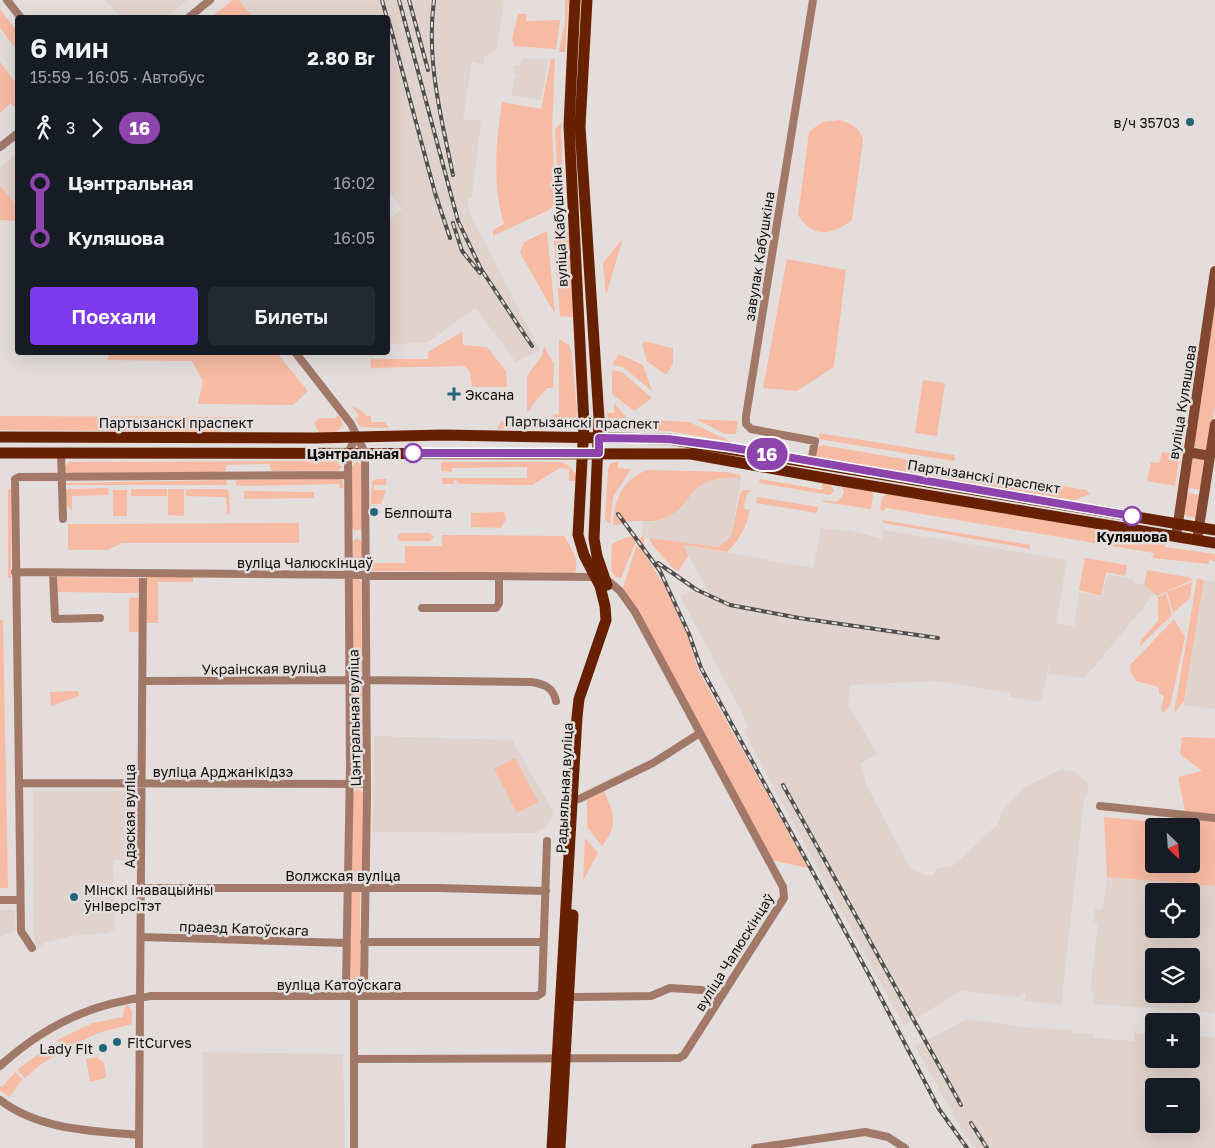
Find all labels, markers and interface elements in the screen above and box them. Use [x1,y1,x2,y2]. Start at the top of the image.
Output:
text: 6 мин [30,31,109,64]
text: 2.80 Br [307,46,375,69]
text: 15:59 – 16:05 · Автобус [30,67,205,87]
icon: walk [30,114,58,142]
icon: forward [83,114,111,142]
place label: в/ч 35703 [1114,114,1180,131]
marker: в/ч 35703 [1184,116,1196,128]
text: 16 [129,117,150,139]
text: 3 [66,118,75,138]
street label: вуліца Кабушкіна [547,166,571,288]
text: Цэнтральная [68,171,193,194]
text: 16:02 [334,173,375,193]
street label: завулак Кабушкіна [740,190,778,322]
text: Куляшова [68,226,164,249]
text: 16:05 [334,228,375,248]
button: Поехали [30,287,198,345]
button: Билеты [208,287,375,345]
street label: вуліца Куляшова [1165,343,1199,461]
place label: Эксана [465,386,514,403]
marker: Эксана [447,387,461,401]
street label: Партызанскі праспект [505,412,660,432]
street label: Партызанскі праспект [99,414,253,431]
line badge: 16 [744,438,790,470]
marker: Цэнтральная [403,443,423,463]
text: 16 [757,443,777,465]
place label: Цэнтральная [307,445,399,462]
street label: Партызанскі праспект [906,456,1062,497]
place label: Белпошта [384,504,452,521]
marker: Белпошта [368,506,380,518]
marker: Куляшова [1122,506,1142,526]
place label: Куляшова [1097,528,1167,545]
street label: вуліца Чалюскінцаў [237,554,373,571]
street label: Цэнтральная вуліца [344,649,364,787]
street label: Украінская вуліца [202,658,326,678]
street label: Радыяльная вуліца [552,722,576,854]
street label: вуліца Арджанікідзэ [153,763,293,780]
street label: Адэская вуліца [121,764,138,868]
north arrow [1145,818,1200,872]
map controls [1145,818,1200,1133]
street label: Волжская вуліца [285,867,401,884]
place label: Мінскі інавацыйны ўніверсітэт [84,881,214,914]
button: locate [1145,883,1200,938]
street label: вуліца Чалюскінцаў [691,890,777,1014]
marker: Мінскі інавацыйны ўніверсітэт [68,891,80,903]
street label: праезд Катоўскага [179,917,309,939]
button: layers [1145,948,1200,1003]
street label: вуліца Катоўскага [277,976,401,993]
button: + [1145,1013,1200,1068]
place label: FitCurves [127,1034,192,1051]
marker: FitCurves [111,1036,123,1048]
place label: Lady Fit [39,1040,93,1057]
marker: Lady Fit [97,1042,109,1054]
button: − [1145,1078,1200,1133]

